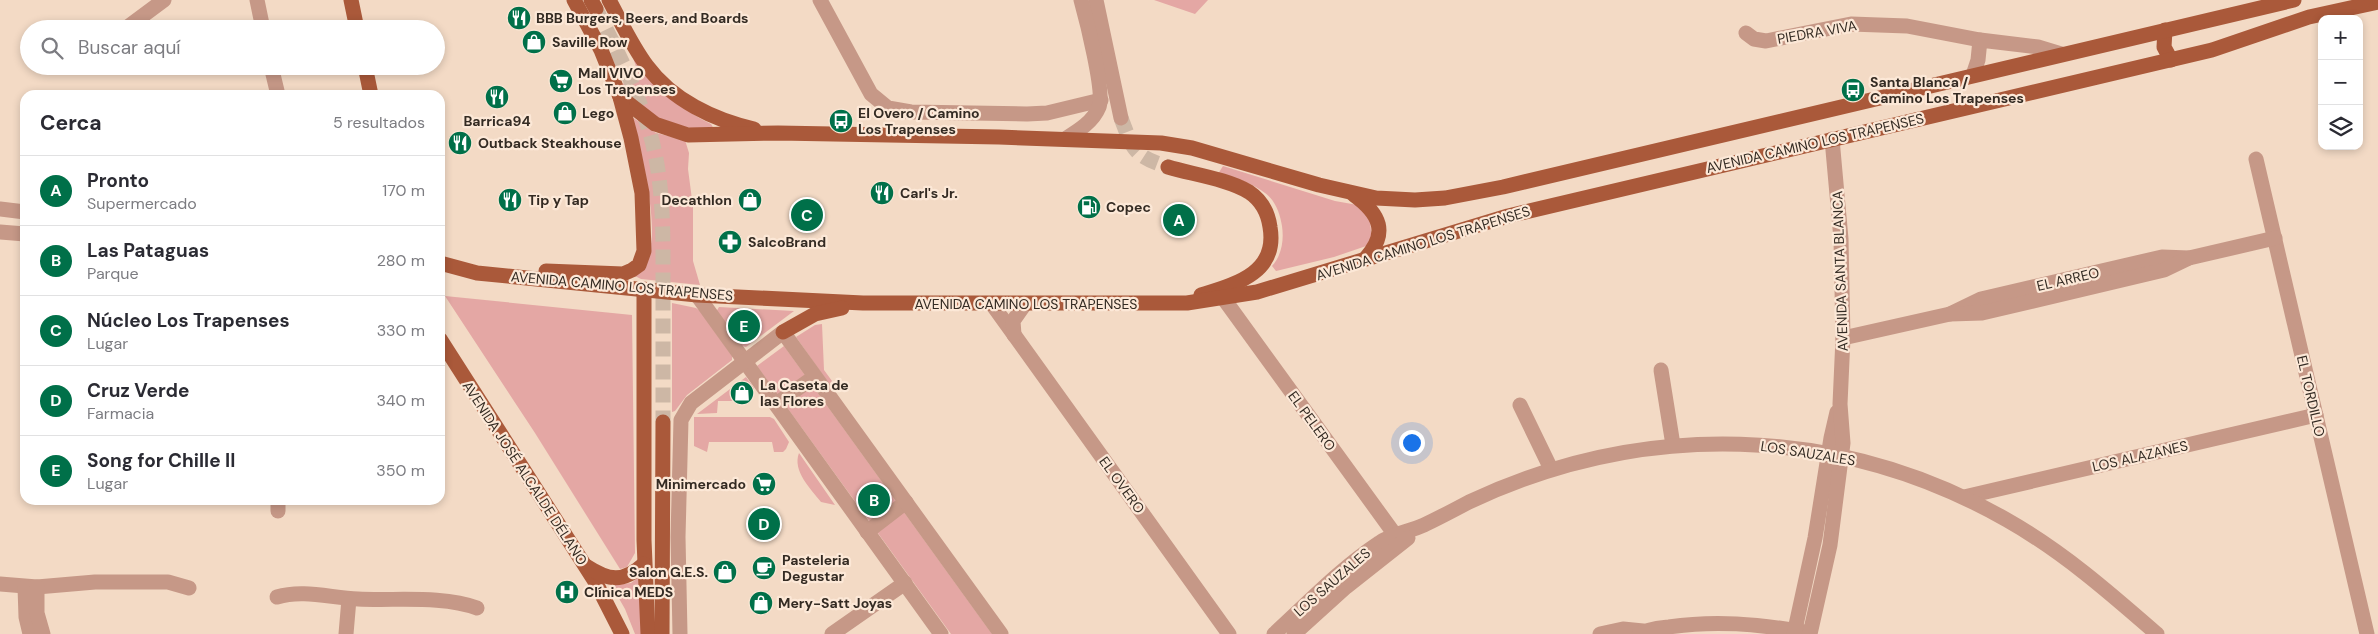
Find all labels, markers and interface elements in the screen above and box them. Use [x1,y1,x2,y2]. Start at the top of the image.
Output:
restaurant icon: BBB Burgers, Beers, and Boards [506,5,532,31]
place label: BBB Burgers, Beers, and Boards [536,9,749,27]
map controls [2318,15,2363,150]
button: + [2318,15,2363,60]
street label: PIEDRA VIVA [1776,16,1858,48]
search box [20,20,445,75]
shop icon: Saville Row [521,29,547,55]
place label: Saville Row [552,33,628,51]
icon: search [38,34,66,62]
text: Buscar aquí [78,35,181,60]
button: − [2318,60,2363,105]
place label: Mall VIVO Los Trapenses [578,64,676,98]
supermarket icon: Mall VIVO Los Trapenses [548,68,574,94]
place label: Santa Blanca / Camino Los Trapenses [1870,73,2024,107]
bus stop icon: Santa Blanca / Camino Los Trapenses [1840,77,1866,103]
restaurant icon: Barrica94 [484,84,510,110]
shop icon: Lego [552,100,578,126]
place label: Lego [582,104,614,122]
place label: El Overo / Camino Los Trapenses [858,104,980,138]
button: layers [2318,105,2363,150]
bus stop icon: El Overo / Camino Los Trapenses [828,108,854,134]
text: Cerca [40,109,102,137]
street label: AVENIDA CAMINO LOS TRAPENSES [1704,109,1926,177]
text: 5 resultados [333,112,425,133]
place label: Barrica94 [463,112,531,130]
restaurant icon: Outback Steakhouse [447,130,473,156]
place label: Outback Steakhouse [478,134,622,152]
text: Pronto [87,168,149,193]
text: A [50,180,62,201]
text: 170 m [382,180,425,201]
restaurant icon: Carl's Jr. [869,180,895,206]
place label: Carl's Jr. [900,184,958,202]
restaurant icon: Tip y Tap [497,187,523,213]
shop icon: Decathlon [737,187,763,213]
street label: AVENIDA SANTA BLANCA [1828,190,1852,352]
place label: Tip y Tap [528,191,589,209]
place label: Decathlon [661,191,732,209]
text: Supermercado [87,193,197,214]
fuel station icon: Copec [1076,194,1102,220]
pin: C [791,196,823,234]
place label: Copec [1106,198,1151,216]
pin: A [1163,201,1195,239]
street label: AVENIDA CAMINO LOS TRAPENSES [1314,202,1532,284]
pharmacy icon: SalcoBrand [717,229,743,255]
place label: SalcoBrand [748,233,826,251]
text: Las Pataguas [87,238,209,263]
text: B [51,250,61,271]
text: 280 m [377,250,425,271]
text: Parque [87,263,139,284]
street label: EL ARREO [2035,263,2101,295]
street label: AVENIDA CAMINO LOS TRAPENSES [510,267,734,305]
street label: AVENIDA CAMINO LOS TRAPENSES [915,295,1137,313]
pin: E [728,307,760,345]
text: Núcleo Los Trapenses [87,308,290,333]
text: C [50,320,62,341]
text: 330 m [377,320,425,341]
text: Lugar [87,333,128,354]
street label: EL TORDILLO [2293,353,2329,439]
place label: La Caseta de las Flores [760,376,849,410]
text: Cruz Verde [87,378,190,403]
street label: AVENIDA JOSÉ ALCALDE DÉLANO [459,378,591,569]
shop icon: La Caseta de las Flores [729,380,755,406]
street label: EL PELERO [1284,388,1340,455]
text: D [50,390,62,411]
text: 340 m [376,390,425,411]
text: Farmacia [87,403,154,424]
your location [1399,430,1425,456]
street label: LOS ALAZANES [2090,436,2190,476]
street label: LOS SAUZALES [1759,437,1857,469]
text: Song for Chille II [87,448,235,473]
street label: EL OVERO [1095,453,1149,517]
text: E [51,460,61,481]
text: 350 m [376,460,425,481]
supermarket icon: Minimercado [751,471,777,497]
text: Lugar [87,473,128,494]
place label: Minimercado [656,475,746,493]
pin: B [858,481,890,519]
pin: D [748,505,780,543]
street label: LOS SAUZALES [1290,544,1374,620]
place label: Pasteleria Degustar [782,551,850,585]
cafe icon: Pasteleria Degustar [751,555,777,581]
shop icon: Salon G.E.S. [712,559,738,585]
place label: Salon G.E.S. [629,563,708,581]
hospital icon: Clínica MEDS [554,579,580,605]
place label: Clínica MEDS [584,583,673,601]
shop icon: Mery-Satt Joyas [748,590,774,616]
place label: Mery-Satt Joyas [778,594,892,612]

